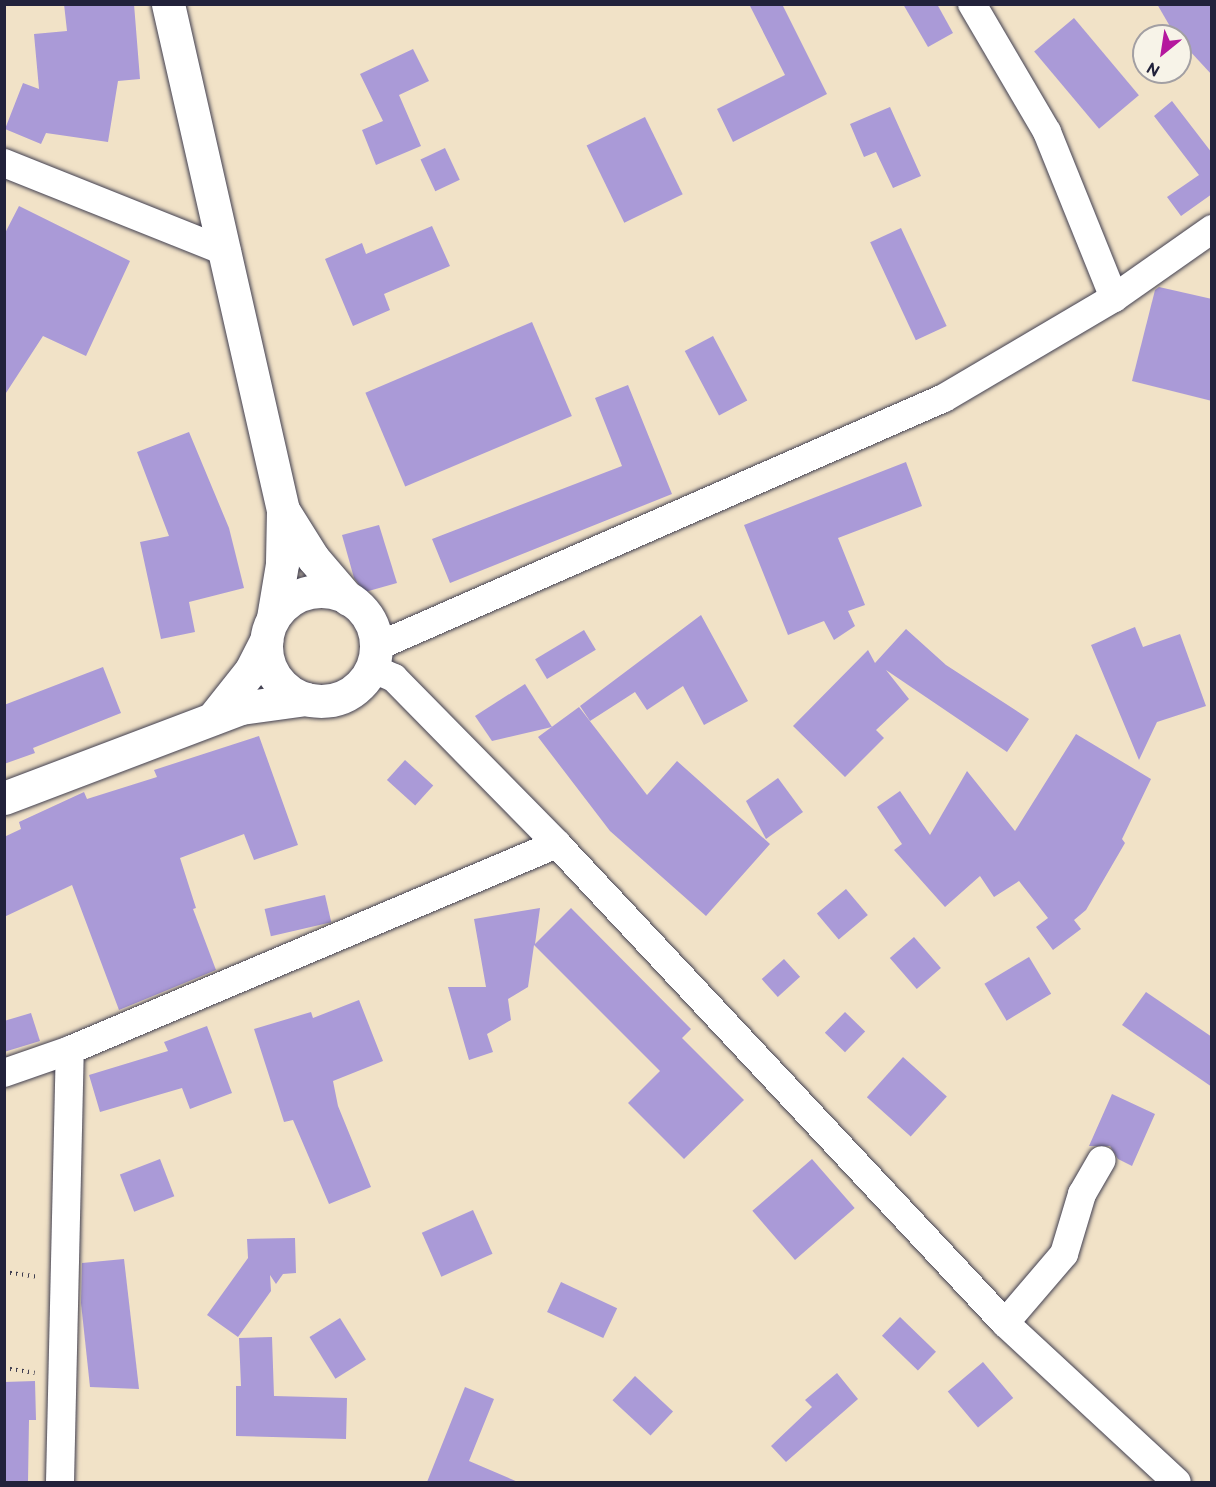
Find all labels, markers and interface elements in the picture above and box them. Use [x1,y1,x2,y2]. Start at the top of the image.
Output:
north arrow [1132,24,1192,84]
text: N [1144,57,1164,80]

